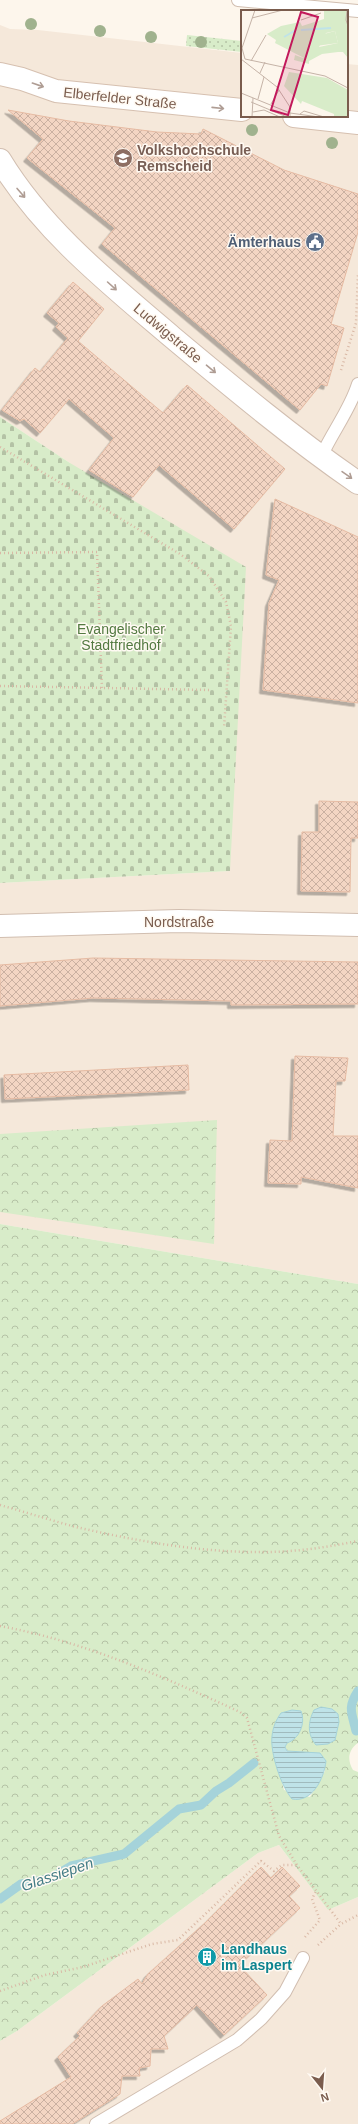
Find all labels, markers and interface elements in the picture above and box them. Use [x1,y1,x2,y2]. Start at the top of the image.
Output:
inset map [241,10,348,117]
one-way arrow [31,81,43,89]
street label: Elberfelder Straße [63,84,178,112]
one-way arrow [211,104,224,111]
place label: Volkshochschule Remscheid [137,142,251,174]
school or university icon: Volkshochschule Remscheid [112,147,134,169]
one-way arrow [17,187,26,198]
public building icon: Ämterhaus [304,231,326,253]
place label: Ämterhaus [228,234,301,250]
one-way arrow [107,281,117,290]
street label: Ludwigstraße [131,300,205,366]
one-way arrow [206,365,217,374]
one-way arrow [341,471,352,479]
park label: Evangelischer Stadtfriedhof [77,621,165,653]
street label: Nordstraße [144,914,214,930]
water label: Glassiepen [19,1854,95,1894]
place label: Landhaus im Laspert [221,1941,292,1973]
building icon: Landhaus im Laspert [196,1946,218,1968]
north arrow [302,2068,342,2108]
text: N [319,2091,330,2104]

